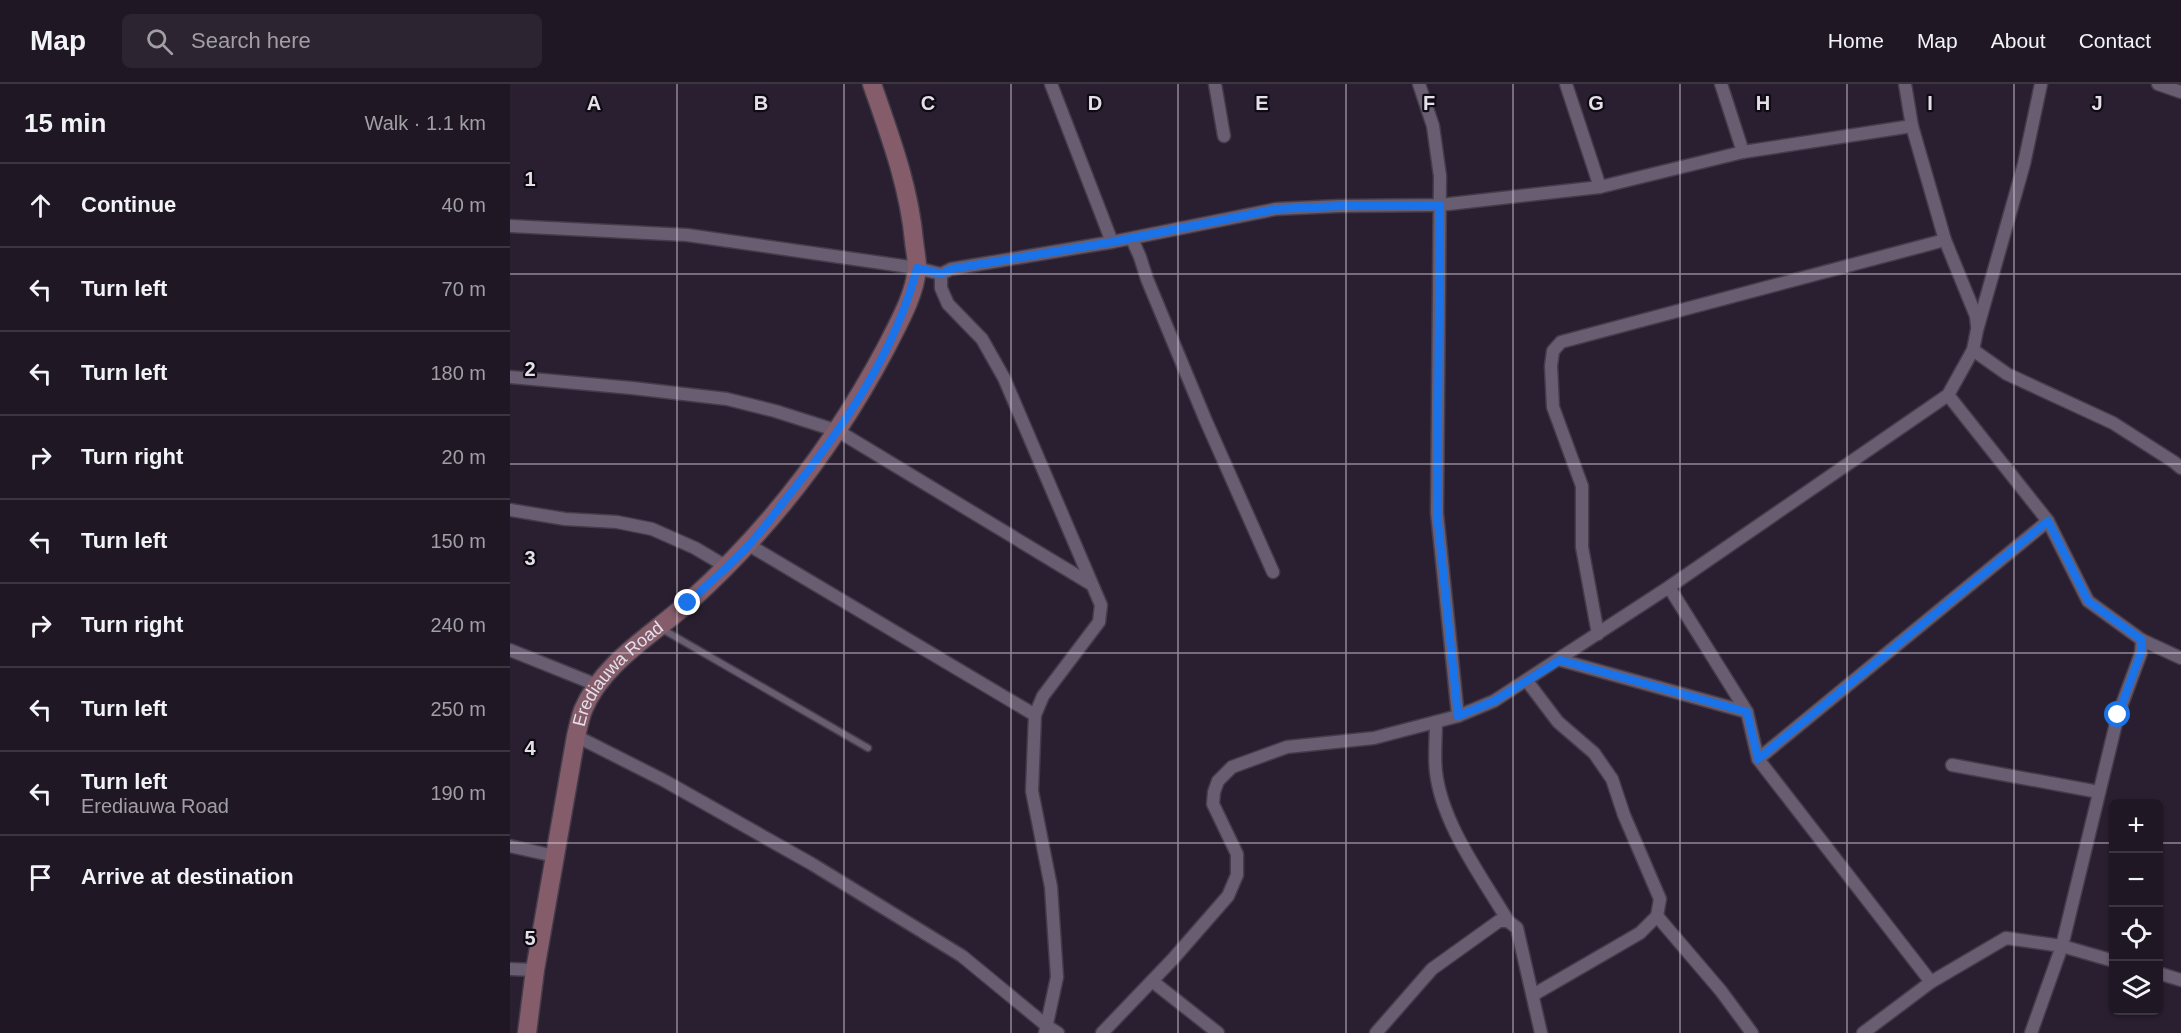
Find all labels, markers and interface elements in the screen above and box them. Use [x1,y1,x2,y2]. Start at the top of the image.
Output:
search box [122,14,542,68]
text: Map [30,25,86,56]
icon: search [143,25,176,58]
text: Search here [191,28,311,53]
text: Home [1828,29,1884,52]
text: Map [1917,29,1958,52]
text: About [1991,29,2046,52]
text: Contact [2079,29,2151,52]
text: A [587,92,601,114]
text: B [754,92,768,114]
text: C [921,92,935,114]
text: D [1088,92,1102,114]
text: E [1255,92,1269,114]
text: F [1423,92,1435,114]
text: G [1588,92,1604,114]
text: H [1756,92,1770,114]
text: I [1927,92,1933,114]
text: J [2091,92,2103,114]
text: 15 min [24,108,106,138]
text: Walk · 1.1 km [365,112,486,134]
text: 1 [524,168,536,190]
icon: ahead [24,189,57,222]
text: Continue [81,192,176,217]
text: 40 m [442,194,486,216]
icon: left [24,273,57,306]
text: Turn left [81,276,167,301]
text: 70 m [442,278,486,300]
icon: left [24,357,57,390]
text: 2 [524,358,536,380]
text: Turn left [81,360,167,385]
text: 180 m [430,362,486,384]
icon: right [24,441,57,474]
text: Turn right [81,444,183,469]
text: 20 m [442,446,486,468]
icon: left [24,525,57,558]
text: Turn left [81,528,167,553]
text: 150 m [430,530,486,552]
text: 3 [524,547,536,569]
route end [674,589,700,615]
icon: right [24,609,57,642]
text: Turn right [81,612,183,637]
text: 240 m [430,614,486,636]
street label: Erediauwa Road [569,617,667,728]
icon: left [24,693,57,726]
text: Turn left [81,696,167,721]
text: 250 m [430,698,486,720]
route start [2104,701,2130,727]
text: 4 [524,737,536,759]
text: Turn left [81,769,167,794]
icon: left [24,777,57,810]
text: 190 m [430,782,486,804]
text: Erediauwa Road [81,795,229,817]
map controls [2109,799,2163,1015]
button: + [2109,799,2163,853]
button: − [2109,853,2163,907]
icon: arrive [24,861,57,894]
text: Arrive at destination [81,864,294,889]
button: locate [2109,907,2163,961]
text: 5 [524,927,536,949]
button: layers [2109,961,2163,1015]

